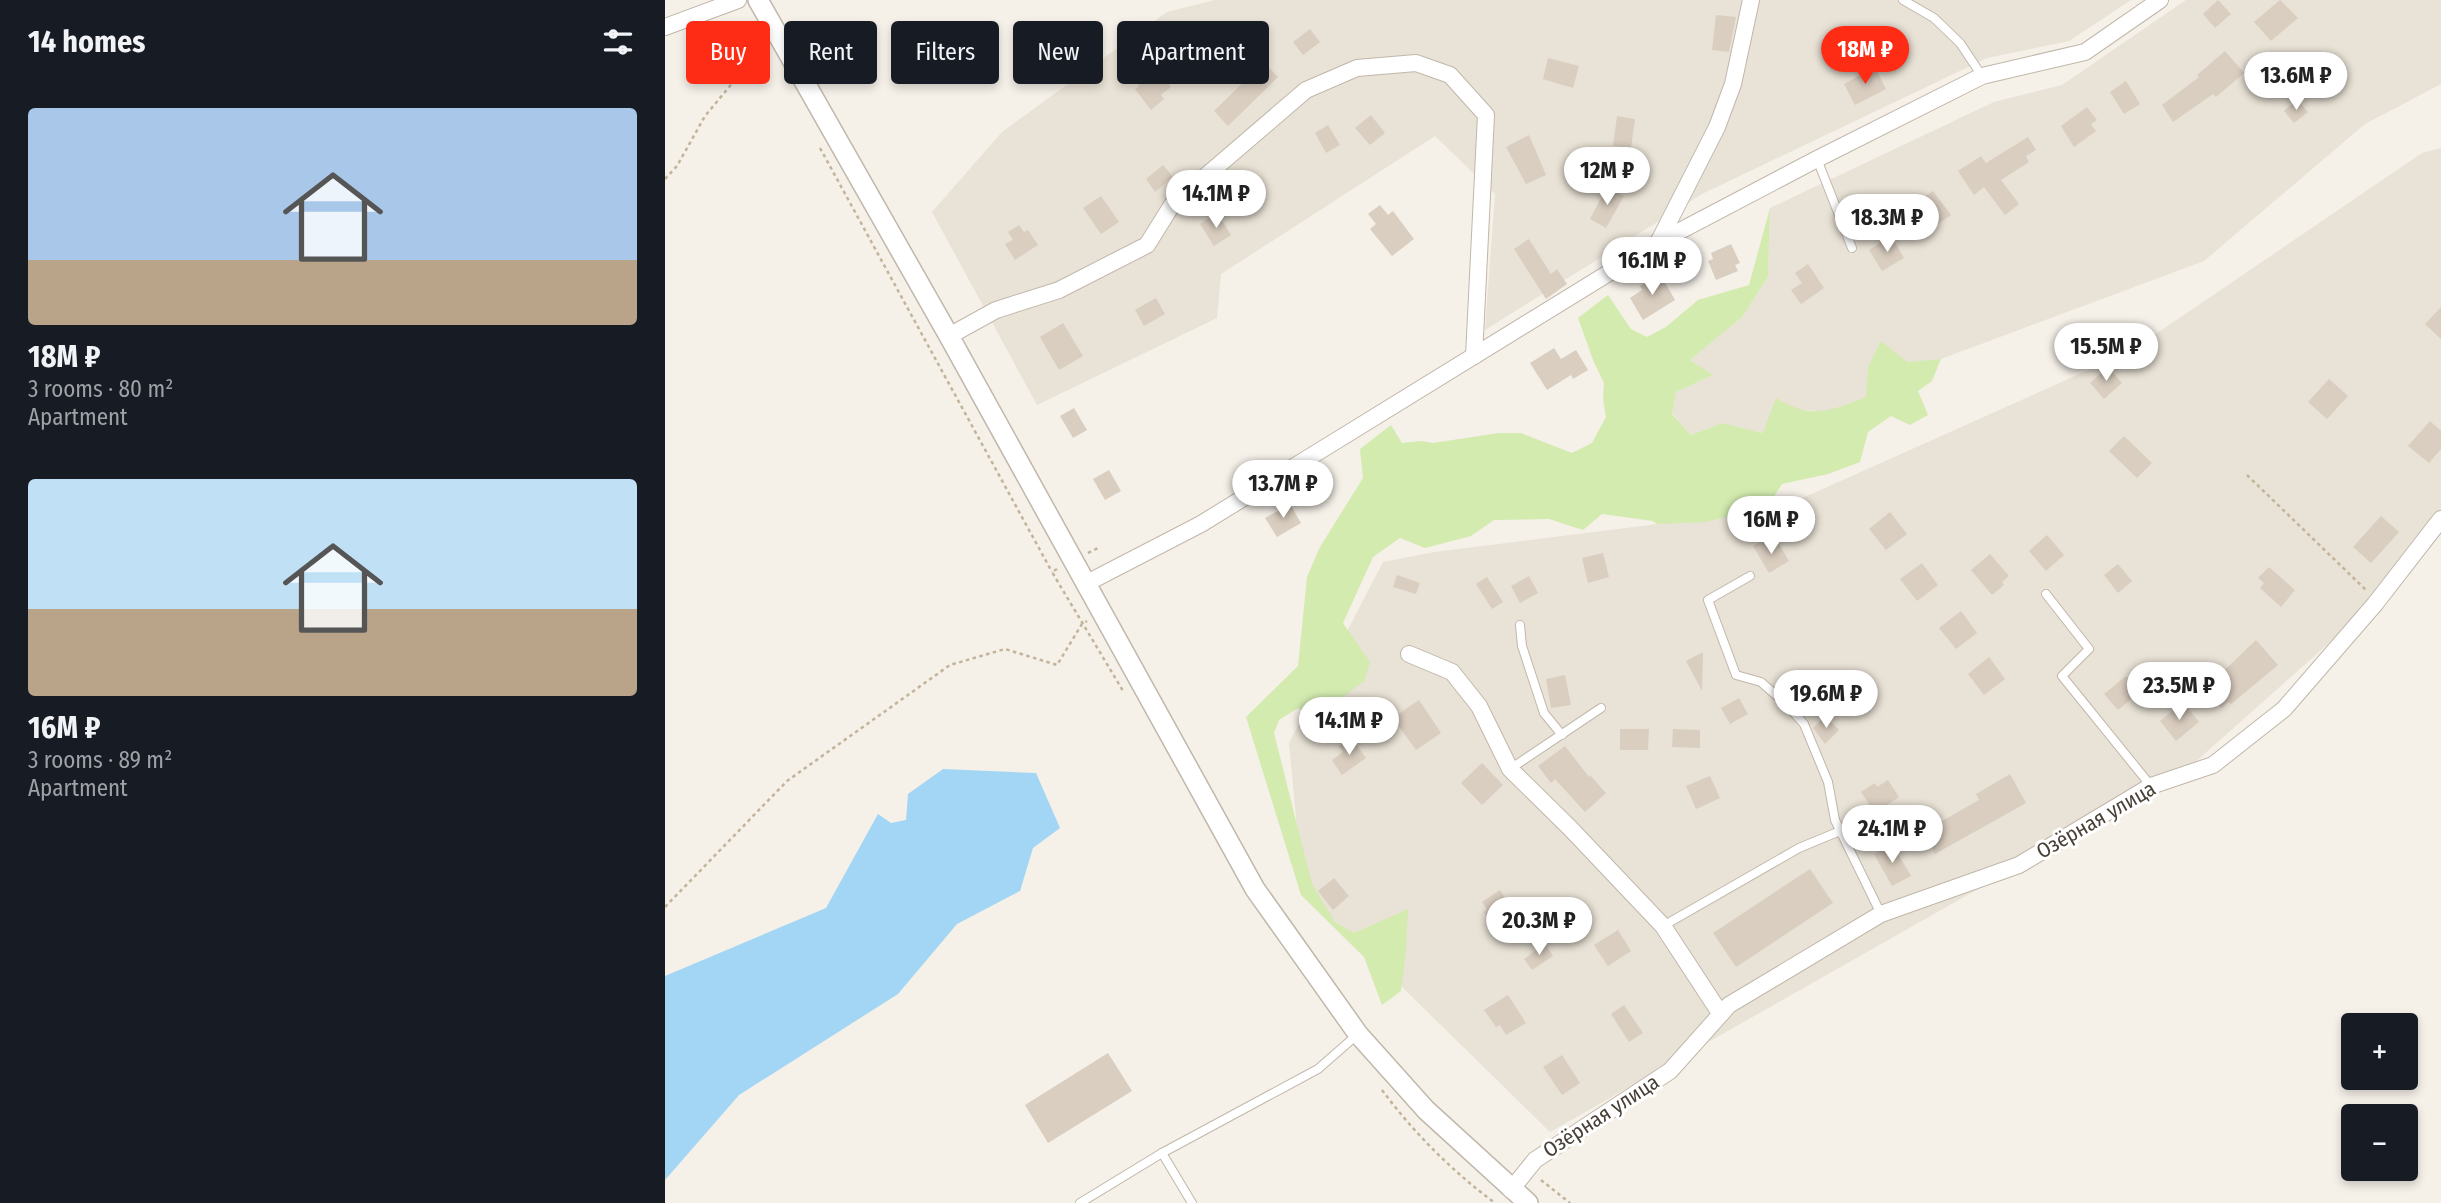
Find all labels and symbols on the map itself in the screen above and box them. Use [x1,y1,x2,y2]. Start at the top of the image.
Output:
pin: 18M ₽ [1816,27,1914,86]
pin: 13.6M ₽ [2231,52,2361,112]
pin: 12M ₽ [1558,148,1656,207]
pin: 14.1M ₽ [1151,170,1281,230]
pin: 18.3M ₽ [1822,194,1952,254]
pin: 16.1M ₽ [1587,238,1717,297]
pin: 15.5M ₽ [2041,324,2171,383]
pin: 13.7M ₽ [1218,461,1348,520]
pin: 16M ₽ [1722,496,1820,556]
pin: 23.5M ₽ [2114,662,2244,722]
pin: 19.6M ₽ [1761,670,1891,730]
pin: 14.1M ₽ [1284,698,1414,757]
street label: Озёрная улица [2032,775,2160,865]
pin: 24.1M ₽ [1827,806,1957,865]
pin: 20.3M ₽ [1474,898,1604,957]
street label: Озёрная улица [1538,1069,1664,1163]

